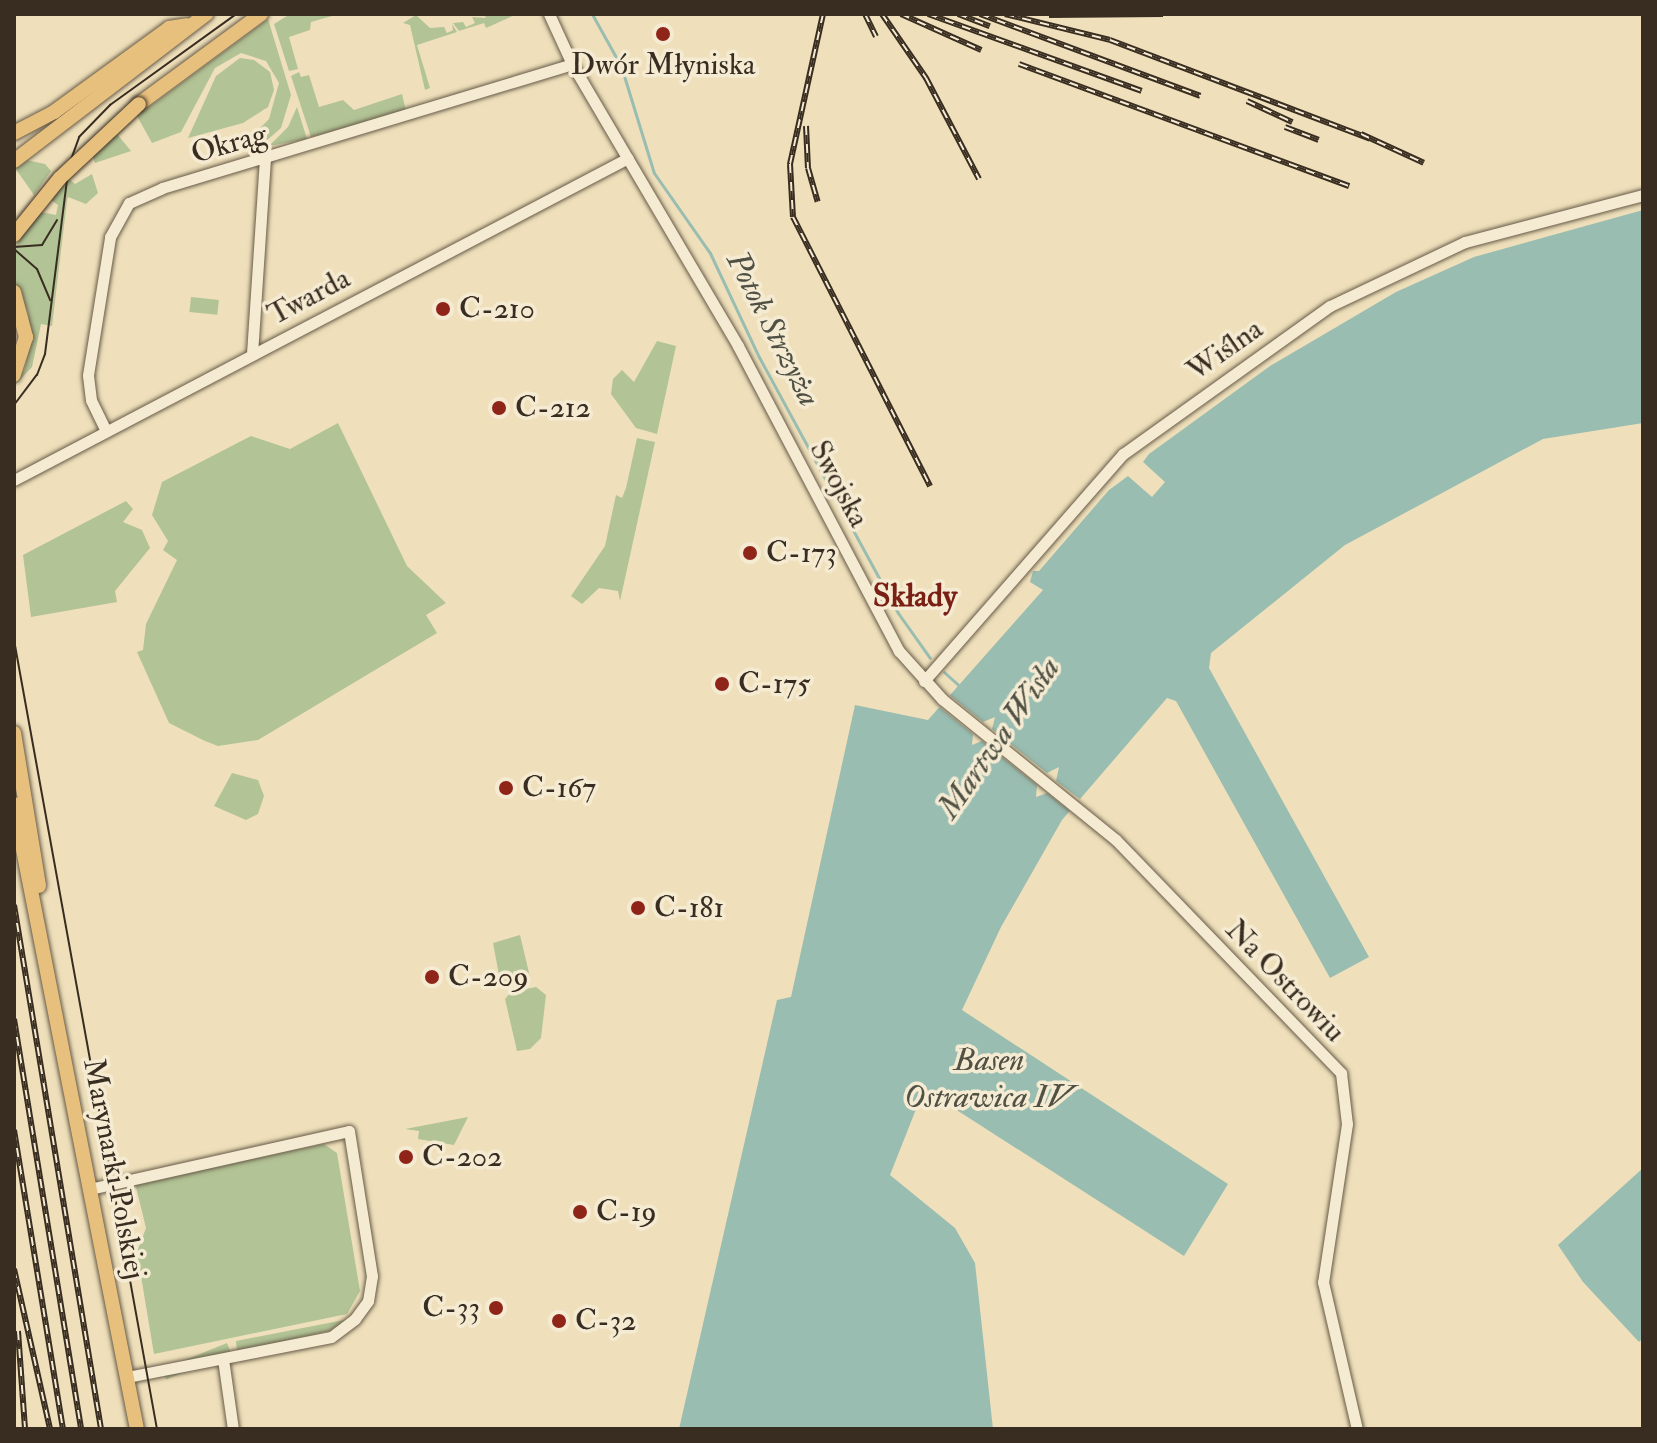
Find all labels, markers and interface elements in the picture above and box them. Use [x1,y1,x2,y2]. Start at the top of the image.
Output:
marker: Dwór Młyniska [654,25,672,43]
place label: Dwór Młyniska [571,47,755,83]
street label: Okrąg [187,116,271,172]
water label: Potok Strzyża [718,245,828,413]
street label: Twarda [262,261,356,333]
place label: C-210 [459,291,535,327]
marker: C-210 [434,300,452,318]
street label: Wiślna [1180,311,1270,389]
place label: C-212 [515,390,591,426]
marker: C-212 [490,399,508,417]
street label: Swojska [801,435,877,533]
place label: C-173 [766,535,837,571]
marker: C-173 [741,544,759,562]
district label: Składy [873,577,957,615]
water label: Martwa Wisła [929,650,1069,826]
place label: C-175 [738,666,810,702]
marker: C-175 [713,675,731,693]
place label: C-167 [522,770,596,806]
marker: C-167 [497,779,515,797]
place label: C-181 [654,890,724,926]
marker: C-181 [629,899,647,917]
street label: Na Ostrowiu [1218,912,1352,1050]
place label: C-209 [448,959,529,995]
marker: C-209 [423,968,441,986]
water label: Basen Ostrawica IV [904,1042,1074,1117]
street label: Marynarki Polskiej [75,1056,153,1282]
place label: C-202 [422,1139,502,1175]
marker: C-202 [397,1148,415,1166]
place label: C-19 [596,1194,657,1230]
marker: C-19 [571,1203,589,1221]
place label: C-33 [422,1290,480,1326]
marker: C-33 [487,1299,505,1317]
place label: C-32 [575,1303,636,1339]
marker: C-32 [550,1312,568,1330]

